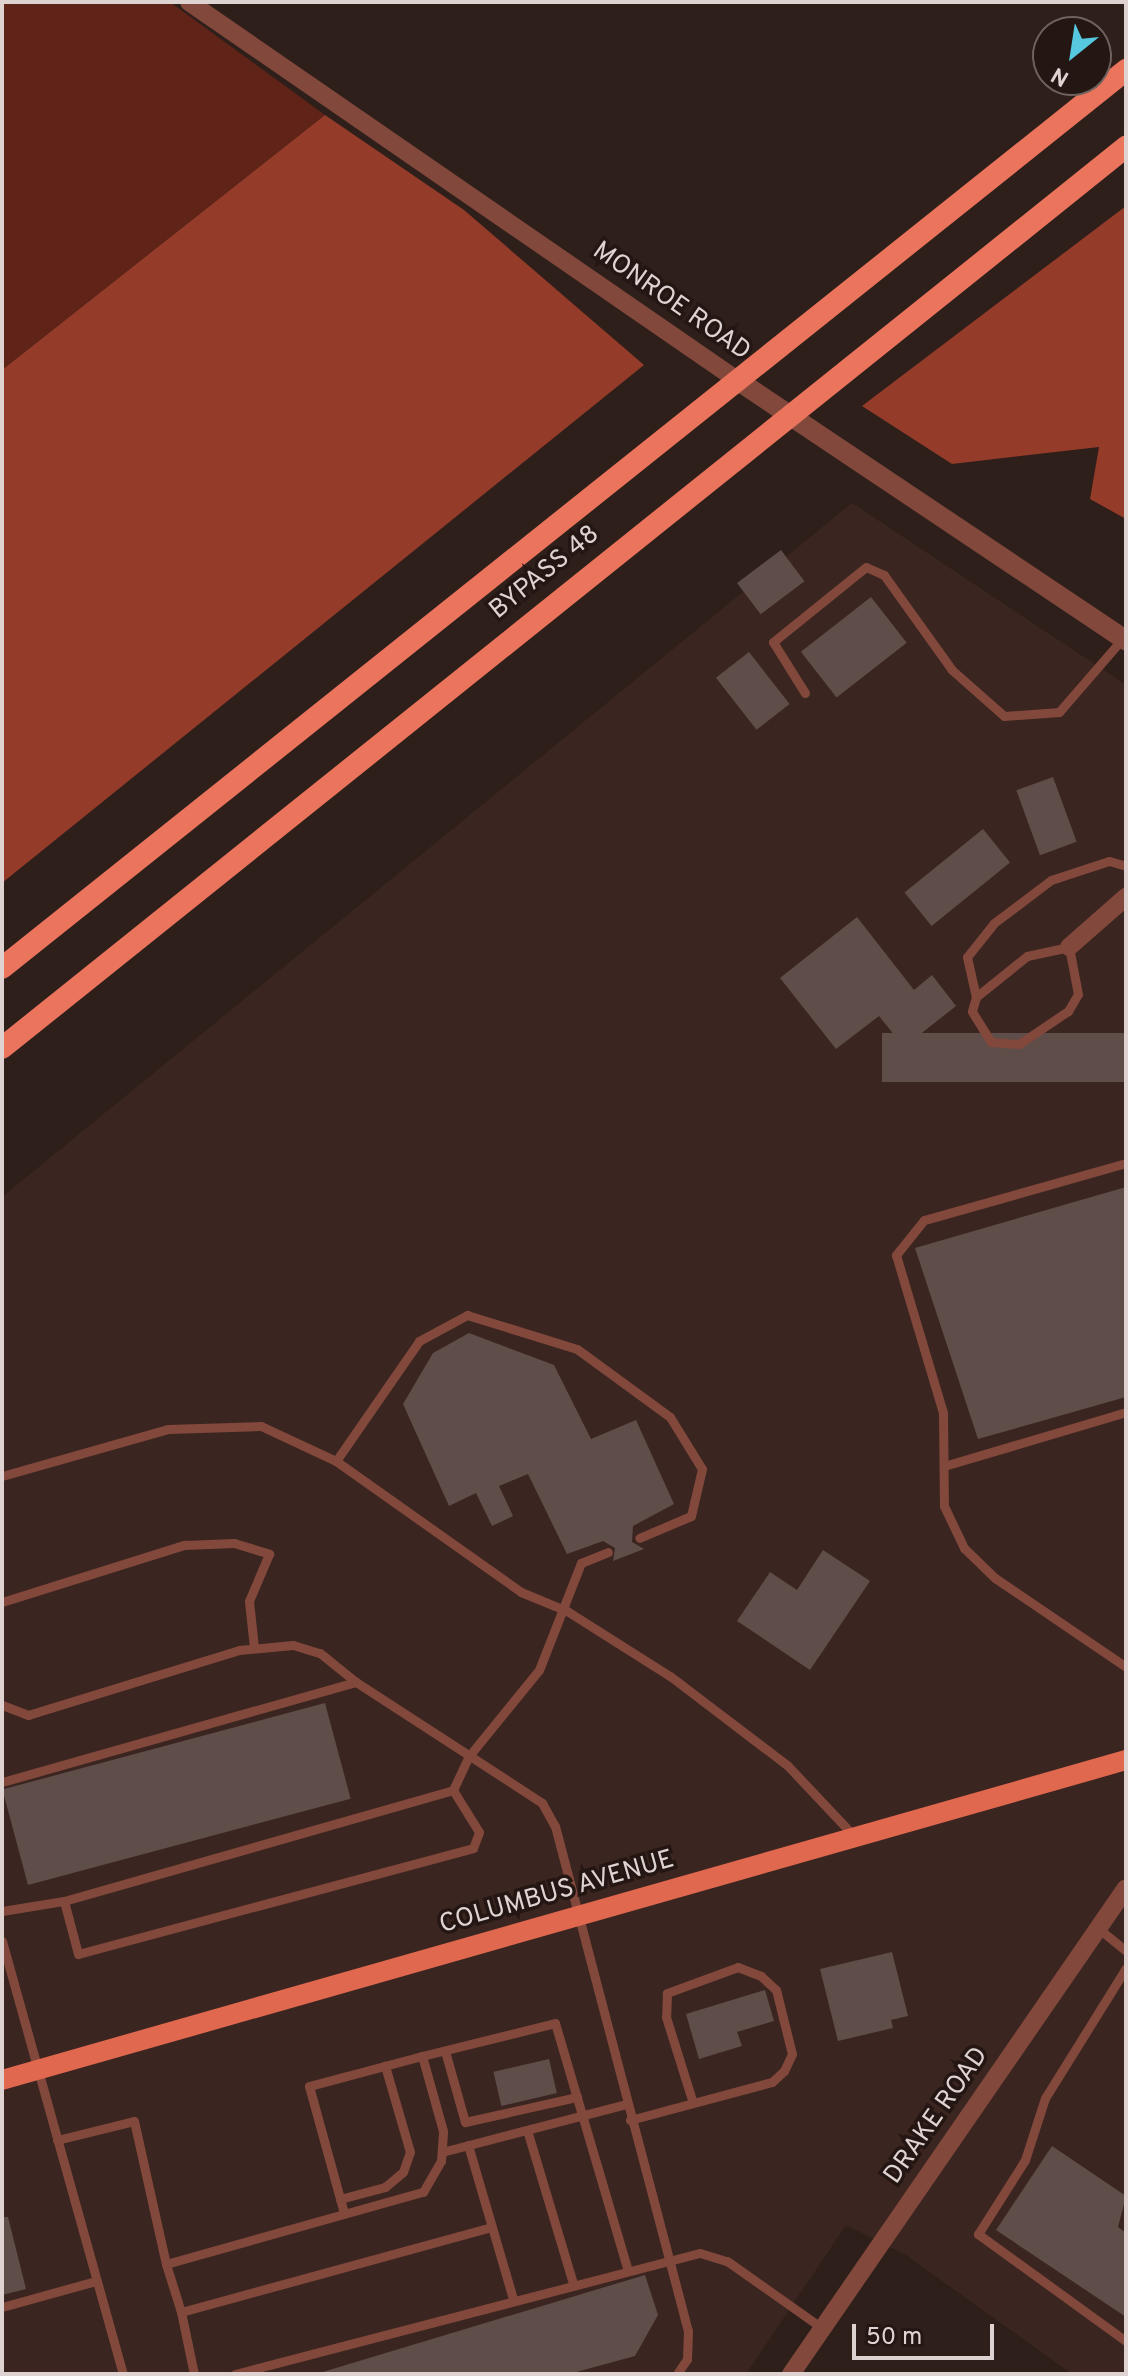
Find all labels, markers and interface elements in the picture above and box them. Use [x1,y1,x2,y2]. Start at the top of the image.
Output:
north arrow [1032,16,1112,96]
text: N [1047,60,1074,91]
street label: MONROE ROAD [586,236,756,368]
street label: BYPASS 48 [484,519,606,627]
street label: COLUMBUS AVENUE [436,1844,678,1942]
street label: DRAKE ROAD [878,2041,996,2191]
scale bar [856,2308,998,2358]
text: 50 m [866,2323,922,2353]

